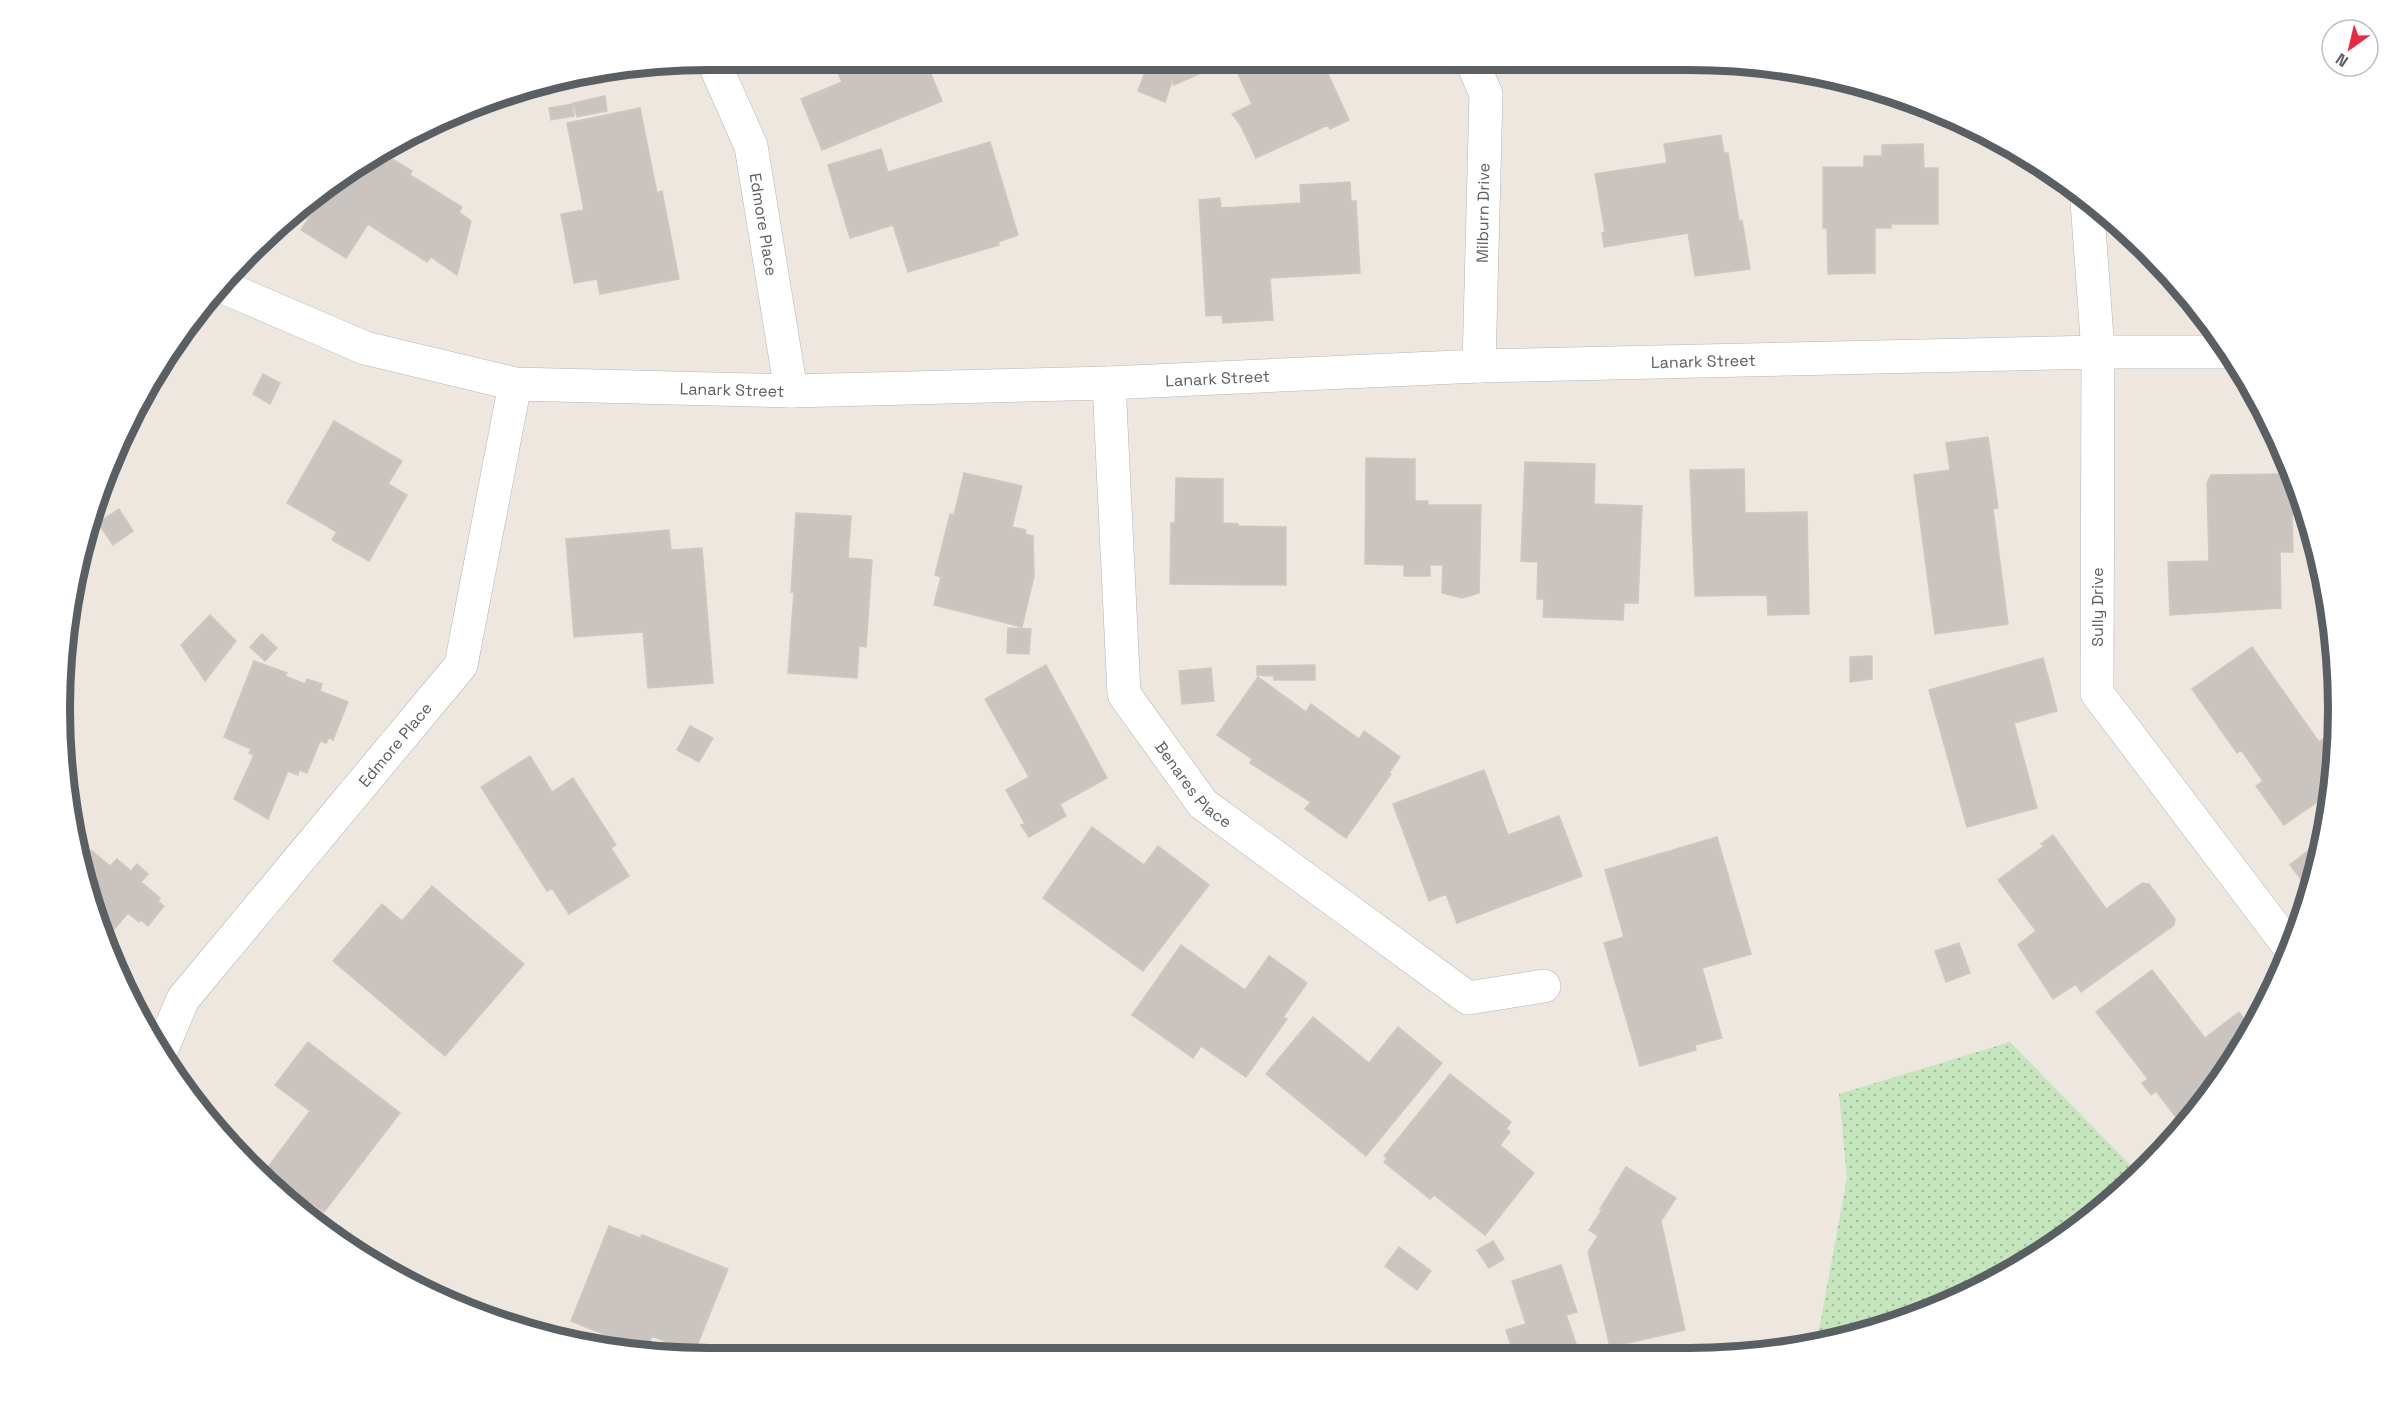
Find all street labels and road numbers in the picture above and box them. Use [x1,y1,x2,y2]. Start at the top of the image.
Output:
street label: Milburn Drive [1472,163,1494,263]
street label: Edmore Place [745,171,783,277]
street label: Lanark Street [1651,349,1756,373]
street label: Lanark Street [1165,365,1270,391]
street label: Lanark Street [679,378,784,401]
street label: Sully Drive [2087,567,2108,647]
street label: Edmore Place [354,698,436,791]
street label: Benares Place [1151,737,1236,832]

